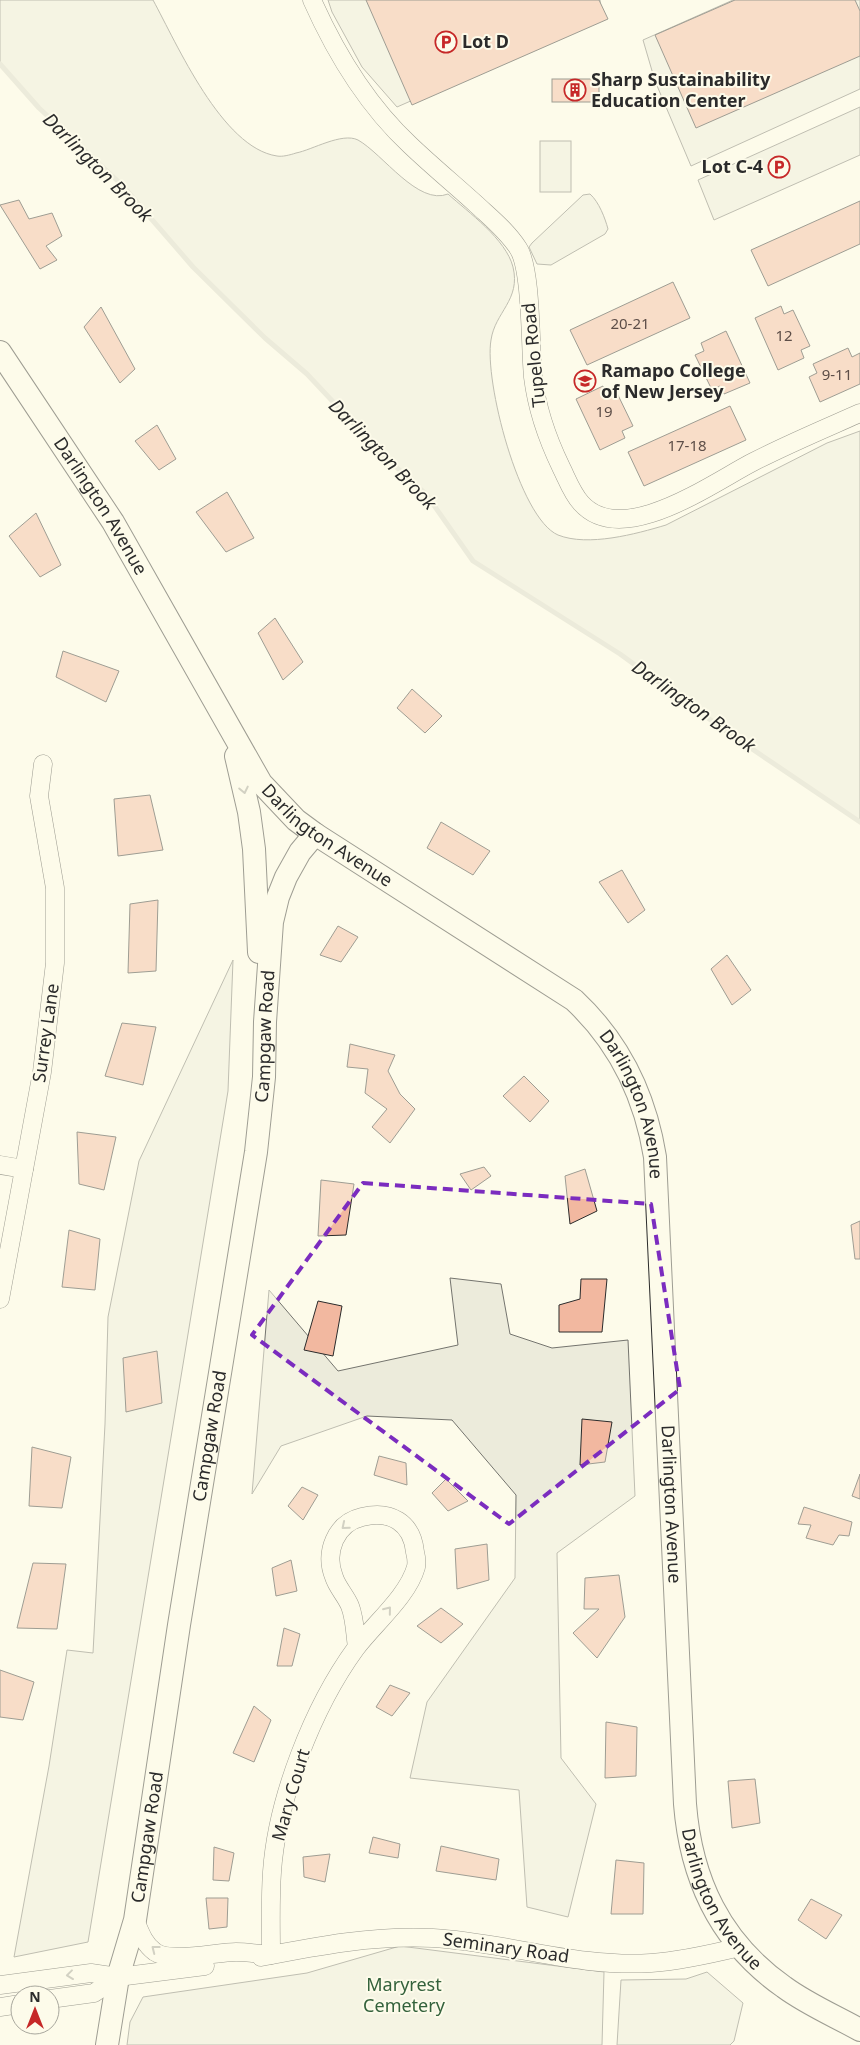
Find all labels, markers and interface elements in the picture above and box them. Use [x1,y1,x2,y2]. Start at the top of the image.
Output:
place label: Lot D [462,29,509,53]
parking icon: Lot D [434,30,458,54]
place label: Sharp Sustainability Education Center [591,67,771,112]
building icon: Sharp Sustainability Education Center [563,78,587,102]
water label: Darlington Brook [37,106,159,228]
place label: Lot C-4 [702,154,763,178]
parking icon: Lot C-4 [767,155,791,179]
street label: Tupelo Road [516,302,550,409]
house number: 20-21 [610,313,650,333]
house number: 12 [775,325,793,345]
place label: Ramapo College of New Jersey [601,358,746,403]
house number: 9-11 [822,364,852,384]
school or university icon: Ramapo College of New Jersey [573,369,597,393]
water label: Darlington Brook [323,393,443,516]
house number: 19 [595,401,613,421]
street label: Darlington Avenue [49,432,154,579]
house number: 17-18 [667,435,707,455]
water label: Darlington Brook [627,654,761,759]
street label: Darlington Avenue [257,778,397,892]
one-way arrow [238,785,249,794]
street label: Campgaw Road [248,969,280,1104]
street label: Surrey Lane [26,982,64,1084]
street label: Darlington Avenue [594,1024,669,1179]
street label: Campgaw Road [186,1369,231,1503]
street label: Darlington Avenue [656,1424,688,1584]
one-way arrow [341,1521,350,1530]
one-way arrow [382,1606,391,1615]
street label: Mary Court [265,1745,315,1844]
street label: Campgaw Road [125,1770,168,1905]
street label: Darlington Avenue [677,1826,768,1975]
street label: Seminary Road [441,1926,571,1968]
one-way arrow [151,1946,160,1955]
one-way arrow [65,1970,74,1980]
park label: Maryrest Cemetery [363,1972,446,2017]
north arrow [10,1985,60,2035]
text: N [29,1987,41,2006]

